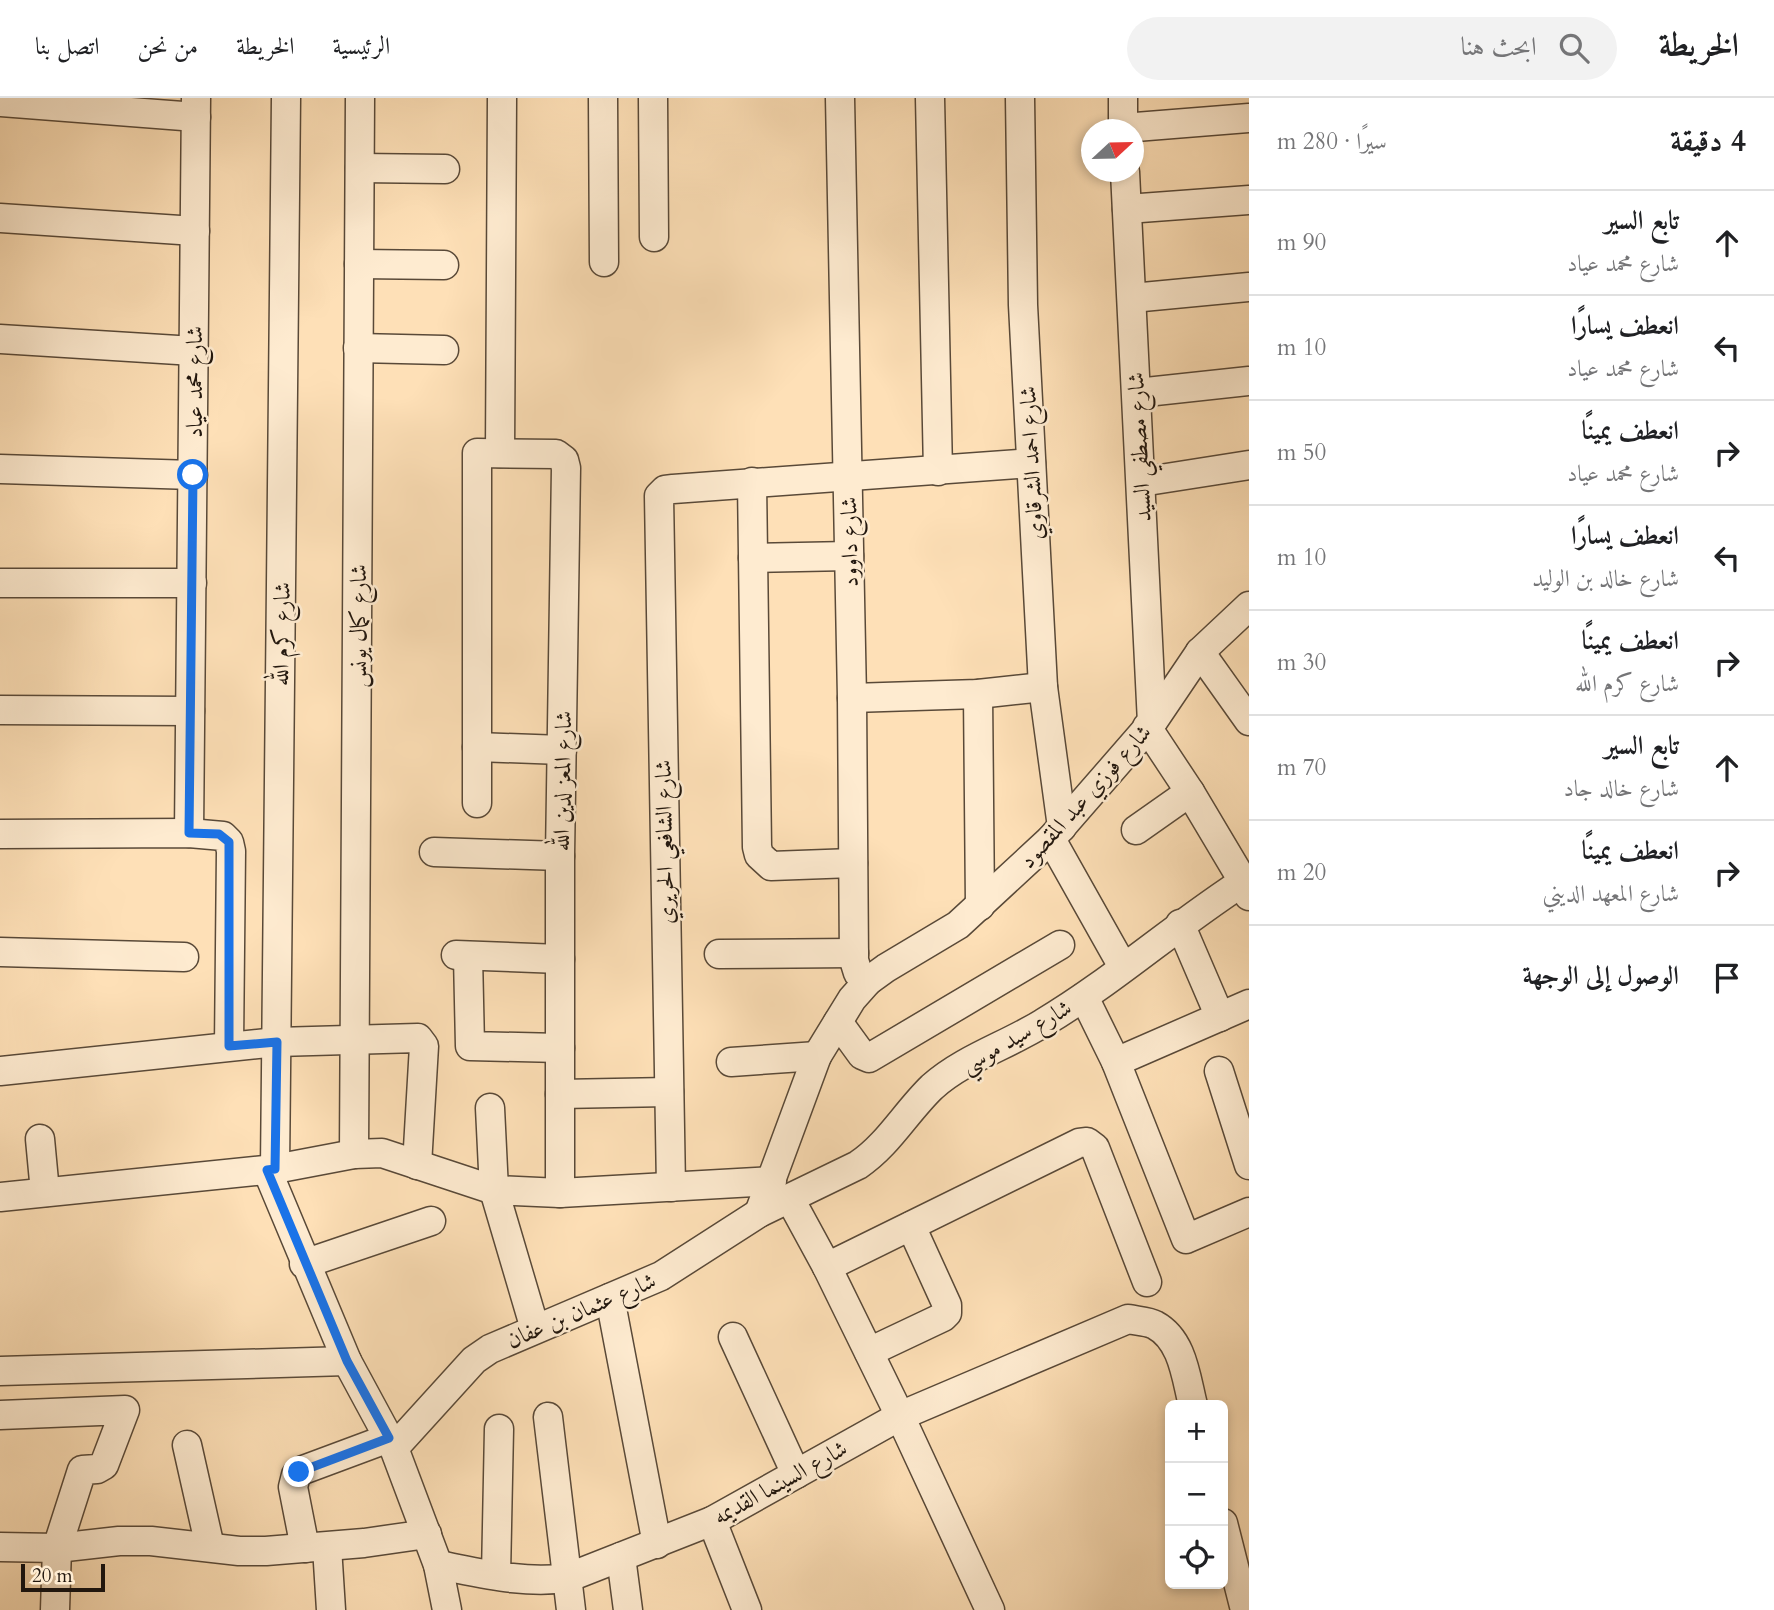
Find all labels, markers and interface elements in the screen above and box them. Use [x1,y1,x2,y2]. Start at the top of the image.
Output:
search box [1127,17,1617,80]
text: الخريطة [1659,23,1739,68]
text: ابحث هنا [1460,29,1537,64]
icon: search [1555,29,1593,67]
text: اتصل بنا [35,30,99,63]
text: من نحن [137,30,198,63]
text: الخريطة [236,30,295,63]
text: الرئيسية [333,30,390,63]
north arrow [1081,119,1144,182]
text: 4 دقيقة [1670,121,1746,162]
text: سيرًا · 280 m [1277,126,1387,157]
text: تابع السير [1604,203,1679,238]
icon: ahead [1708,224,1746,262]
text: 90 m [1277,227,1326,258]
text: شارع محمد عياد [1567,248,1679,279]
text: انعطف يسارًا [1571,308,1679,343]
street label: شارع محمد عياد [179,326,214,438]
icon: left [1708,329,1746,367]
text: 10 m [1277,332,1326,363]
text: شارع محمد عياد [1567,353,1679,384]
street label: شارع مصطفي السيد [1120,371,1166,523]
street label: شارع احمد الشرقاوي [1012,385,1055,541]
text: انعطف يمينًا [1581,413,1679,448]
icon: right [1708,434,1746,472]
text: 50 m [1277,437,1326,468]
text: شارع محمد عياد [1567,458,1679,489]
route start [177,459,208,490]
street label: شارع داوود [833,497,870,587]
text: انعطف يسارًا [1571,518,1679,553]
icon: left [1708,539,1746,577]
text: 10 m [1277,542,1326,573]
text: شارع خالد بن الوليد [1532,563,1679,594]
street label: شارع كمال يونس [343,564,378,688]
street label: شارع كرم الله [262,582,302,686]
text: انعطف يمينًا [1581,623,1679,658]
icon: right [1708,644,1746,682]
text: 30 m [1277,647,1326,678]
text: شارع كرم الله [1575,668,1679,699]
street label: شارع المعز لدين الله [543,710,583,852]
street label: شارع فوزي عبد المقصود [1012,718,1161,878]
text: تابع السير [1604,728,1679,763]
icon: ahead [1708,749,1746,787]
text: 70 m [1277,752,1326,783]
street label: شارع الشافعي الحريري [648,759,686,924]
text: شارع خالد جاد [1563,773,1679,804]
text: انعطف يمينًا [1581,833,1679,868]
icon: right [1708,854,1746,892]
text: 20 m [1277,857,1326,888]
text: شارع المعهد الديني [1542,878,1679,909]
text: الوصول إلى الوجهة [1523,958,1679,993]
icon: arrive [1708,959,1746,997]
street label: شارع سيد موسي [955,992,1080,1086]
street label: شارع عثمان بن عفان [502,1265,662,1360]
map controls [1165,1400,1228,1589]
button: + [1165,1400,1228,1463]
street label: شارع السينما القديمه [708,1433,855,1536]
route end [283,1456,314,1487]
button: − [1165,1463,1228,1526]
button: locate [1165,1526,1228,1589]
scale bar [21,1561,105,1593]
text: 20 m [32,1563,73,1589]

